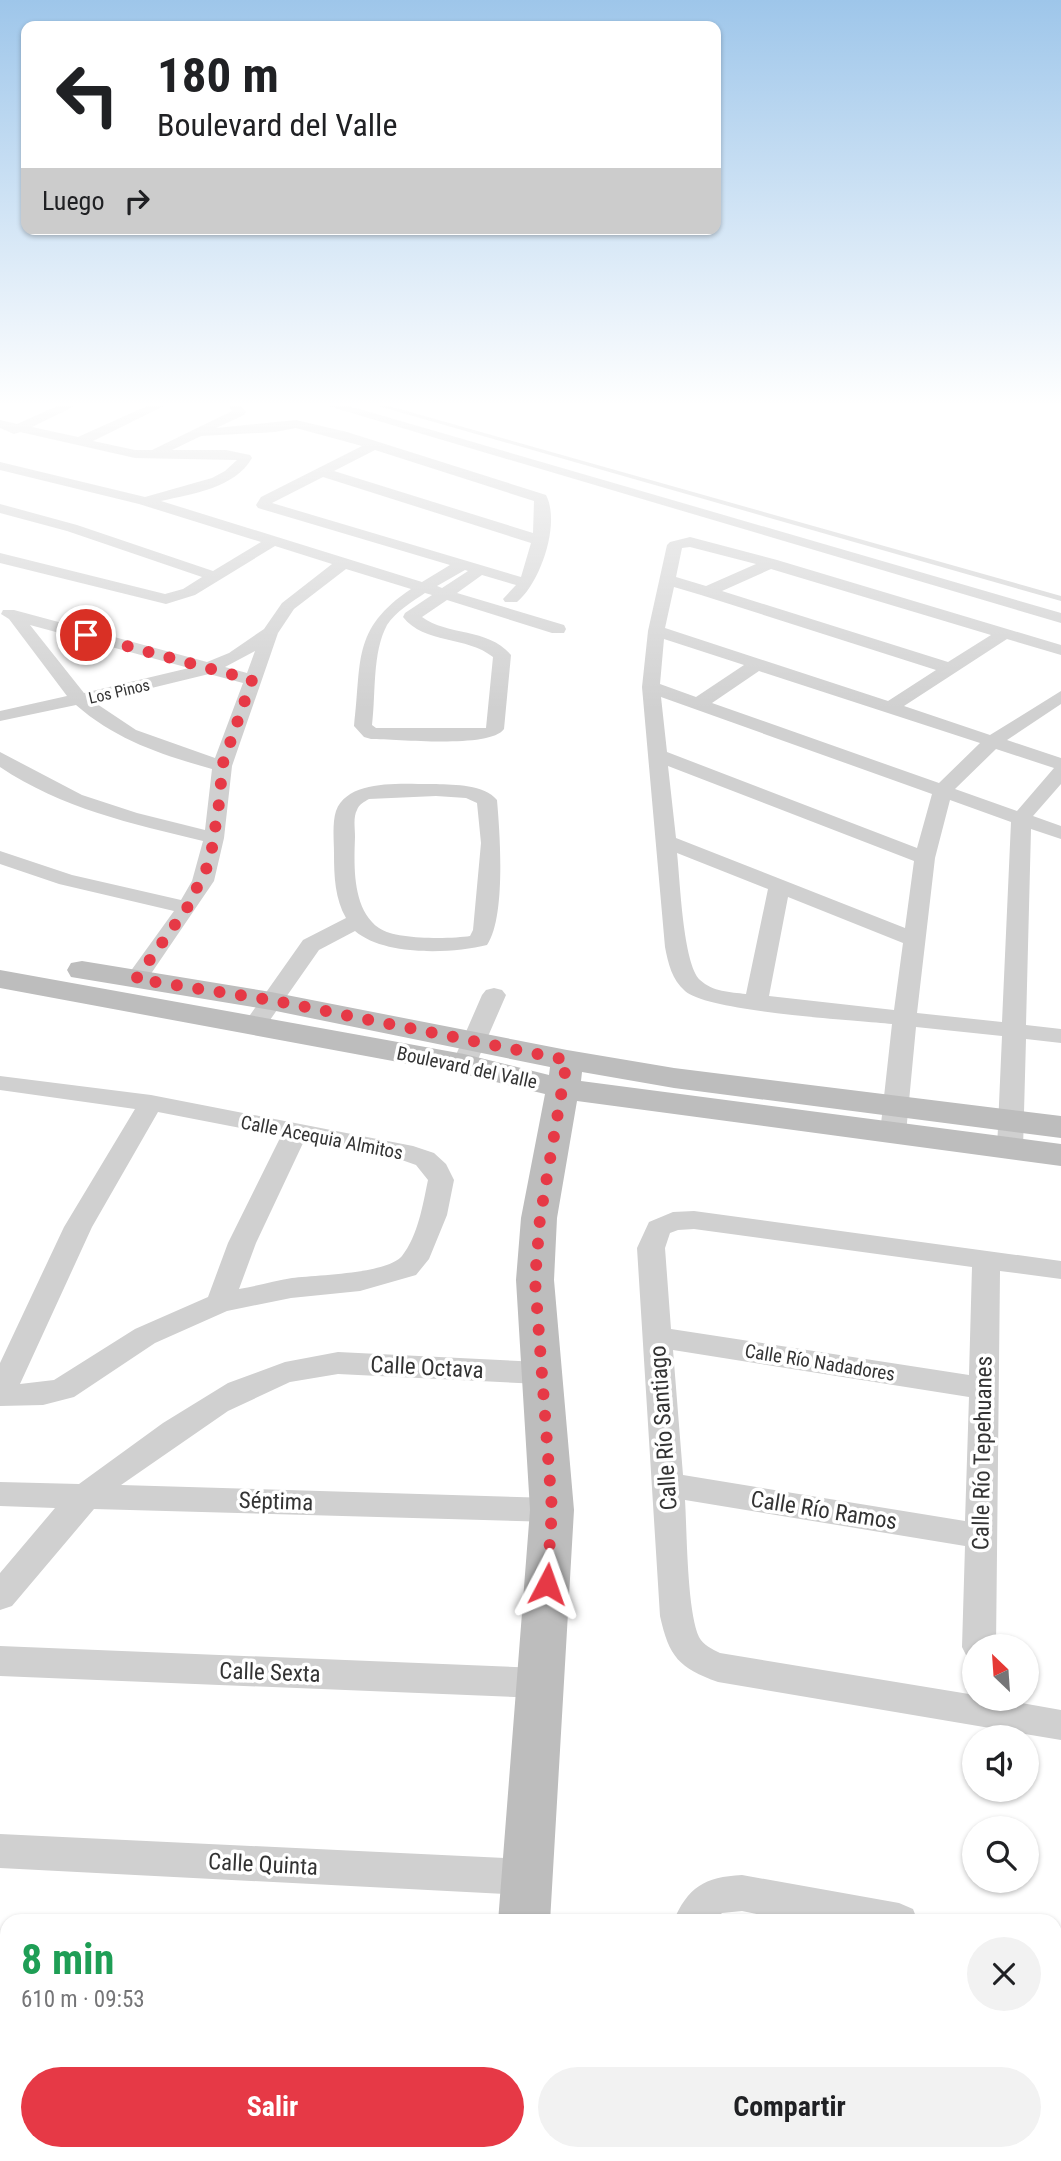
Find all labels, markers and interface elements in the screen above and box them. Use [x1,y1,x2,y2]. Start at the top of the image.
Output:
text: 180 m [157,47,279,104]
icon: left [42,49,133,140]
text: Boulevard del Valle [157,106,397,144]
icon: right [118,182,156,220]
text: Luego [42,186,104,216]
pin [56,605,116,665]
icon: arrive [67,616,105,654]
street label: Los Pinos [87,675,152,708]
street label: Boulevard del Valle [395,1041,539,1094]
street label: Calle Acequia Almitos [239,1110,405,1164]
street label: Calle Río Nadadores [743,1339,897,1386]
street label: Calle Río Santiago [644,1345,683,1511]
street label: Calle Octava [370,1351,484,1384]
street label: Calle Río Tepehuanes [967,1356,998,1550]
street label: Calle Río Ramos [749,1486,899,1535]
street label: Séptima [238,1487,314,1516]
position arrow [510,1547,584,1621]
north arrow [962,1634,1040,1712]
map controls [962,1634,1039,1893]
street label: Calle Sexta [219,1657,321,1688]
button: sound [962,1725,1039,1802]
button: search [962,1816,1039,1893]
street label: Calle Quinta [207,1848,319,1881]
text: 8 min [21,1935,114,1984]
button: close [967,1937,1041,2011]
text: 610 m · 09:53 [21,1986,145,2013]
button: Salir [21,2067,524,2147]
button: Compartir [538,2067,1041,2147]

